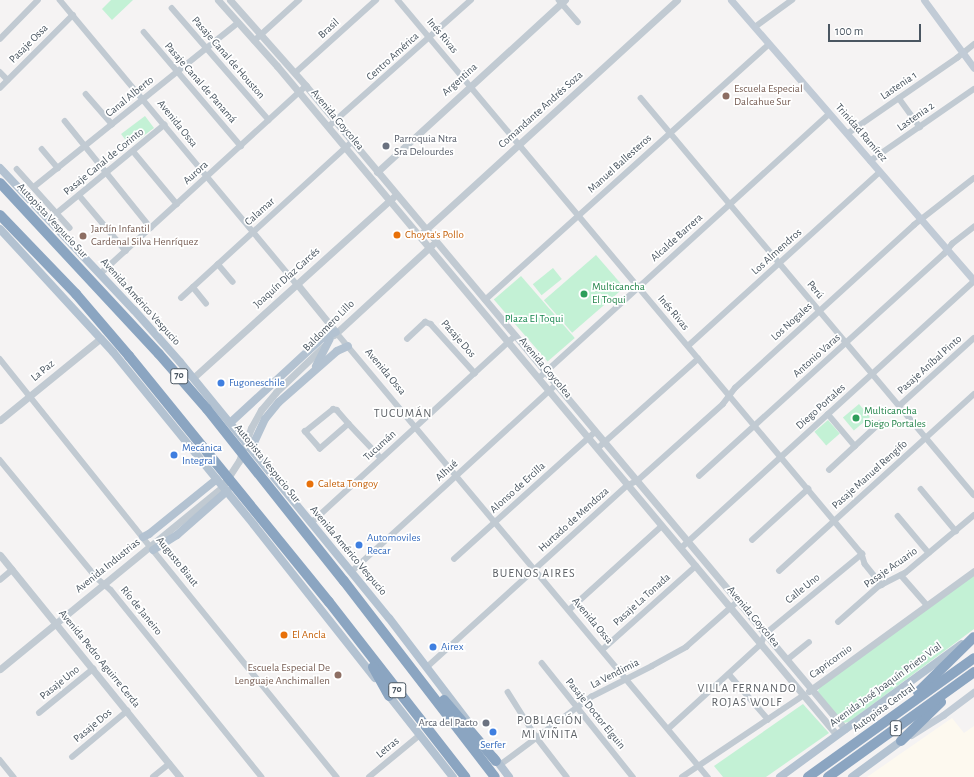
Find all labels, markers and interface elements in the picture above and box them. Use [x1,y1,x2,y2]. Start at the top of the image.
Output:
street label: Pasaje Canal de Houston [189,14,267,102]
street label: Brasil [316,16,342,42]
street label: Inés Rivas [423,16,461,56]
scale bar [830,16,923,42]
street label: Pasaje Ossa [7,22,51,66]
text: 100 m [835,25,863,37]
street label: Centro América [364,30,422,84]
street label: Pasaje Canal de Panamá [161,40,239,126]
street label: Argentina [440,61,480,99]
street label: Comandante Andrés Soza [496,69,586,151]
street label: Lastenia 1 [878,69,920,103]
street label: Canal Alberto [103,74,157,120]
place label: Escuela Especial Dalcahue Sur [734,83,803,109]
street label: Avenida Goycolea [308,87,366,153]
marker: Escuela Especial Dalcahue Sur [721,91,731,101]
street label: Avenida Ossa [154,98,200,150]
street label: Lastenia 2 [895,99,937,135]
street label: Trinidad Ramírez [832,101,890,165]
street label: Pasaje Canal de Corinto [61,126,147,198]
street label: Manuel Ballesteros [585,132,655,196]
place label: Parroquia Ntra Sra Delourdes [394,133,457,159]
marker: Parroquia Ntra Sra Delourdes [381,141,391,151]
street label: Aurora [181,158,211,188]
street label: Autopista Vespucio Sur [14,181,90,261]
street label: Calamar [242,195,278,229]
street label: Alcalde Barrera [648,211,706,265]
place label: Jardín Infantil Cardenal Silva Henríquez [91,223,198,249]
street label: Los Almendros [749,226,805,278]
place label: Choyta's Pollo [405,228,464,242]
marker: Choyta's Pollo [392,230,402,240]
marker: Jardín Infantil Cardenal Silva Henríquez [78,231,88,241]
street label: Joaquín Díaz Garcés [251,245,323,311]
street label: Avenida Américo Vespucio [97,256,183,348]
street label: Perú [804,278,826,302]
place label: Multicancha El Toqui [592,281,645,307]
marker: Multicancha El Toqui [579,289,589,299]
street label: Inés Rivas [654,293,692,333]
street label: Baldomero Lillo [301,298,357,354]
street label: Los Nogales [769,300,815,344]
park label: Plaza El Toqui [505,312,563,326]
street label: Pasaje Dos [438,317,478,361]
street label: Antonio Varas [791,331,843,381]
street label: Pasaje Aníbal Pinto [895,333,965,397]
street label: Avenida Goycolea [516,335,574,401]
street label: Avenida Ossa [362,346,408,398]
street label: La Paz [29,358,57,384]
road number: 70 [170,368,188,384]
place label: Fugoneschile [229,376,285,390]
marker: Fugoneschile [216,378,226,388]
street label: Diego Portales [794,381,848,433]
place label: Multicancha Diego Portales [864,405,926,431]
district label: TUCUMÁN [374,407,432,421]
marker: Multicancha Diego Portales [851,413,861,423]
street label: Autopista Vespucio Sur [231,422,303,506]
street label: Tucumán [361,428,399,464]
street label: Pasaje Manuel Rengifo [830,438,910,512]
place label: Mecánica Integral [182,442,222,468]
marker: Mecánica Integral [169,450,179,460]
street label: Alhué [433,458,461,484]
street label: Alonso de Ercilla [488,460,548,516]
place label: Caleta Tongoy [318,477,378,491]
marker: Caleta Tongoy [305,479,315,489]
street label: Hurtado de Mendoza [536,485,612,555]
street label: Avenida Américo Vespucio [307,504,389,598]
place label: Automoviles Recar [367,532,421,558]
street label: Augusto Biaut [153,534,201,590]
street label: Avenida Industrias [73,536,143,596]
marker: Automoviles Recar [354,540,364,550]
street label: Pasaje Acuario [862,545,920,591]
district label: BUENOS AIRES [492,567,576,581]
street label: Pasaje La Tonada [611,571,673,629]
street label: Calle Uno [783,571,823,607]
street label: Río de Janeiro [117,584,165,638]
street label: Avenida Goycolea [724,584,782,650]
street label: Avenida Ossa [569,595,615,647]
street label: Avenida Pedro Aguirre Cerda [55,607,143,711]
place label: El Ancla [292,628,326,642]
marker: El Ancla [279,630,289,640]
place label: Airex [441,640,463,654]
street label: Avenida José Joaquín Prieto Vial [827,640,945,730]
marker: Airex [428,642,438,652]
street label: Capricornio [807,642,855,682]
street label: La Vendimia [588,656,642,692]
place label: Escuela Especial De Lenguaje Anchimallen [234,662,330,688]
street label: Pasaje Uno [38,663,82,703]
marker: Escuela Especial De Lenguaje Anchimallen [333,670,343,680]
street label: Pasaje Doctor Elguin [562,676,628,752]
street label: Autopista Central [850,681,918,735]
road number: 70 [388,682,406,698]
district label: VILLA FERNANDO ROJAS WOLF [697,682,797,710]
street label: Pasaje Dos [71,706,115,746]
district label: POBLACIÓN MI VIÑITA [517,714,583,742]
place label: Arca del Pacto [418,716,478,730]
marker: Arca del Pacto [481,718,491,728]
road number: 5 [889,720,903,736]
marker: Serfer [488,727,498,737]
street label: Letras [374,735,402,761]
place label: Serfer [480,738,506,752]

